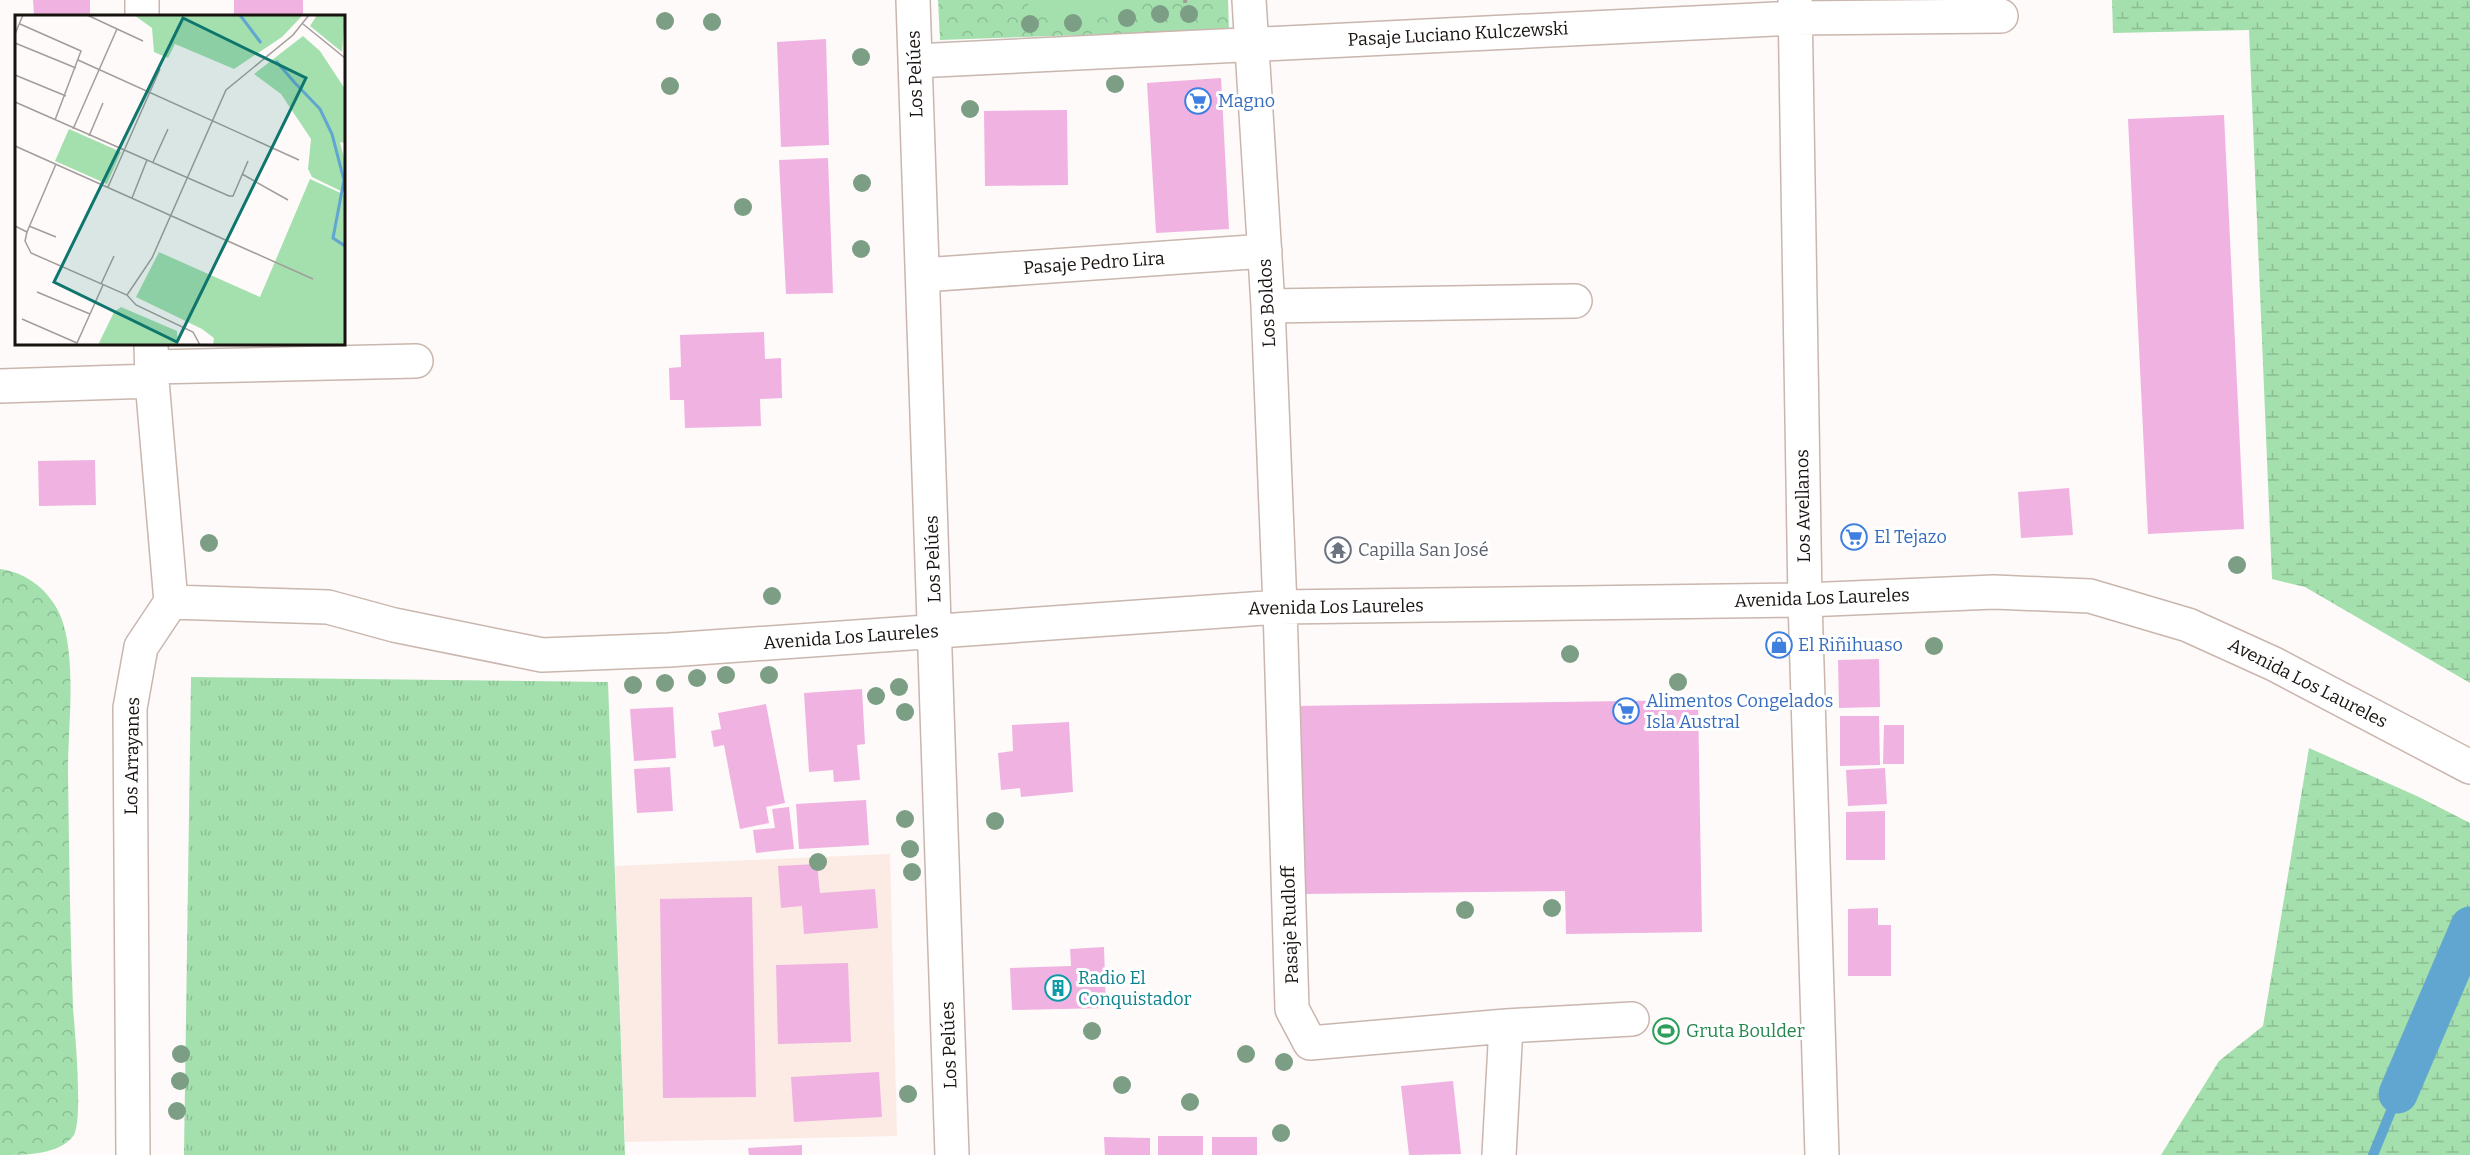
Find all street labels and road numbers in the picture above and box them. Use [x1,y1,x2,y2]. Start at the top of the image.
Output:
street label: Pasaje Luciano Kulczewski [1347,17,1569,51]
street label: Los Pelúes [902,30,928,118]
street label: Pasaje Pedro Lira [1023,247,1166,279]
street label: Los Boldos [1254,258,1280,348]
street label: Los Avellanos [1791,449,1815,563]
street label: Los Pelúes [920,515,946,603]
street label: Avenida Los Laureles [1734,584,1910,612]
street label: Avenida Los Laureles [1248,594,1424,620]
street label: Avenida Los Laureles [763,620,939,654]
street label: Avenida Los Laureles [2225,633,2391,733]
street label: Los Arrayanes [120,697,144,815]
street label: Pasaje Rudloff [1277,864,1303,984]
street label: Los Pelúes [936,1001,962,1089]

